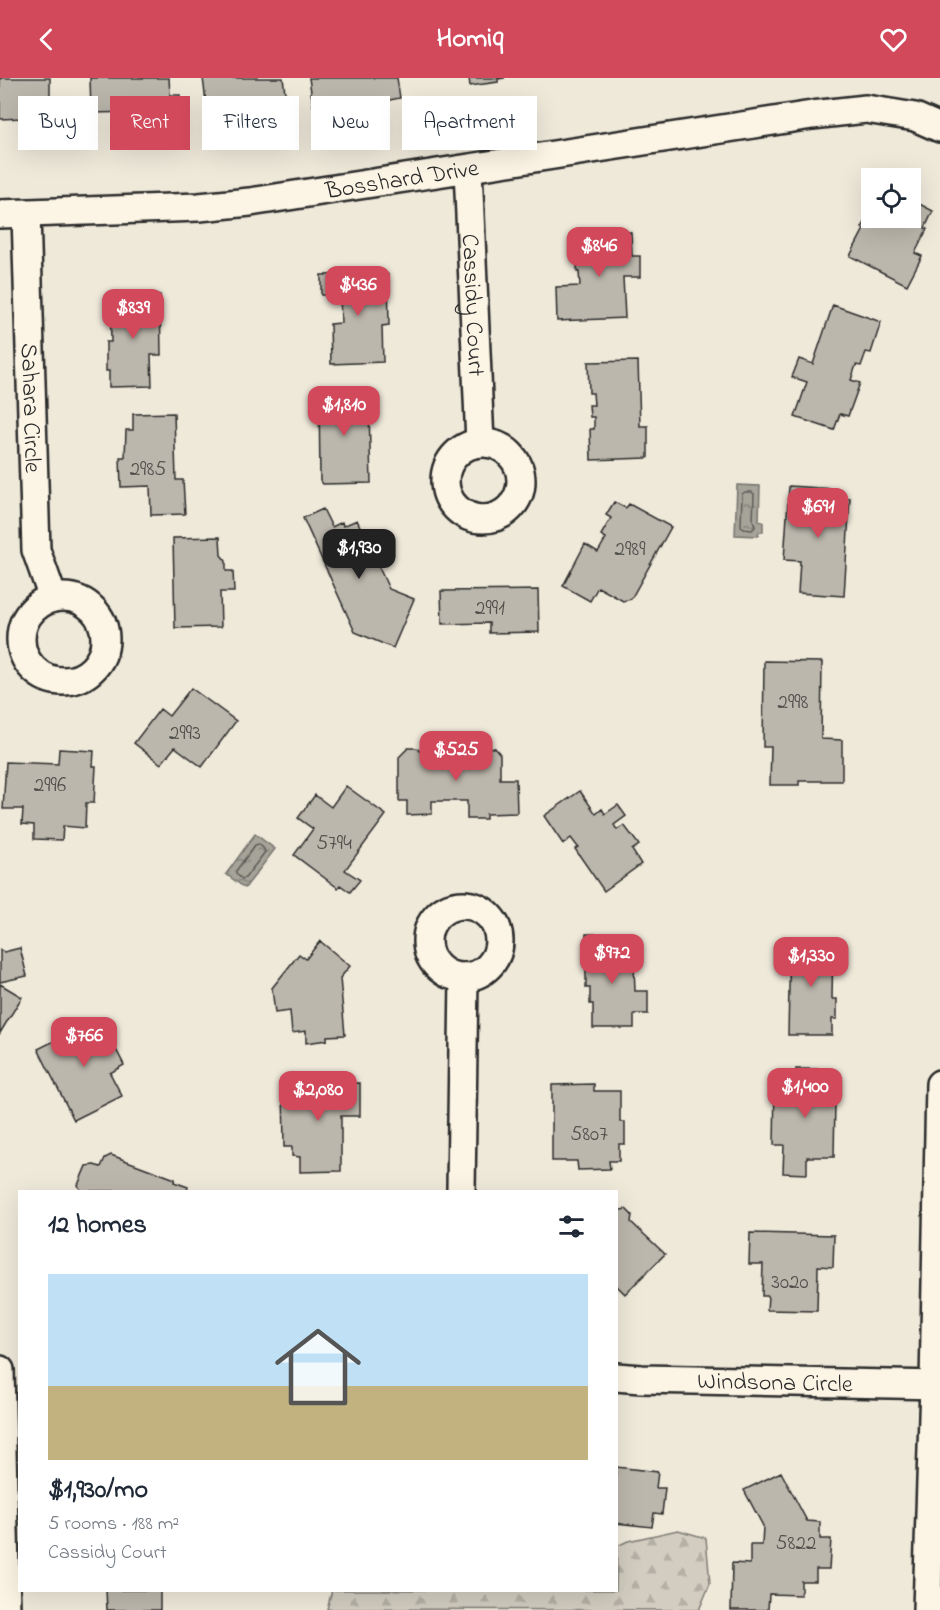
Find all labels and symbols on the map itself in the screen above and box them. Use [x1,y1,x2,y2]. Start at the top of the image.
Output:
street label: Bosshard Drive [322,152,481,210]
pin: $846 [563,227,635,278]
street label: Cassidy Court [451,233,492,377]
pin: $436 [322,266,394,317]
pin: $839 [97,289,169,340]
street label: Sahara Circle [10,343,49,474]
pin: $1,810 [295,386,393,437]
house number: 2985 [130,455,166,485]
pin: $691 [782,488,854,539]
pin: $1,930 [310,529,408,580]
house number: 2989 [615,535,646,565]
house number: 2991 [475,594,505,624]
house number: 2998 [778,688,809,718]
house number: 2993 [169,719,201,749]
pin: $525 [420,731,492,782]
house number: 2996 [34,771,66,801]
house number: 5794 [316,829,352,859]
pin: $972 [576,934,648,985]
pin: $1,330 [762,937,860,988]
pin: $766 [48,1017,120,1068]
pin: $1,400 [756,1068,854,1119]
pin: $2,080 [269,1071,367,1122]
house number: 5807 [570,1120,608,1150]
house number: 3020 [771,1268,809,1298]
street label: Windsona Circle [697,1365,853,1403]
house number: 5822 [776,1529,816,1559]

